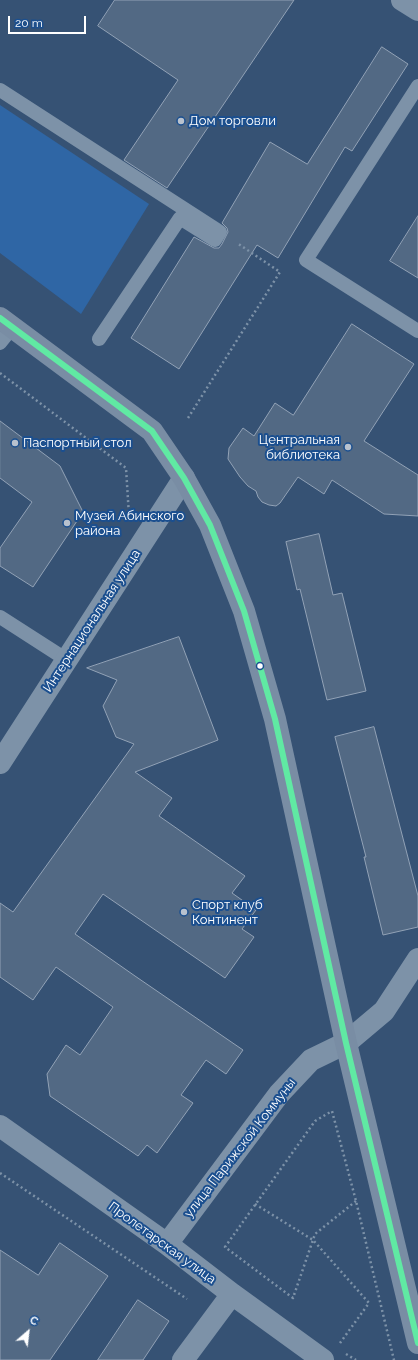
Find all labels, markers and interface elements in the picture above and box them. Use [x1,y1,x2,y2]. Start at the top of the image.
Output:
scale bar [10,8,88,34]
text: 20 m [15,16,43,30]
place label: Дом торговли [189,113,276,129]
marker: Дом торговли [176,116,186,126]
place label: Центральная библиотека [259,432,340,463]
place label: Паспортный стол [23,435,132,451]
marker: Паспортный стол [10,438,20,448]
marker: Центральная библиотека [343,442,353,452]
place label: Музей Абинского района [75,508,184,539]
marker: Музей Абинского района [62,518,72,528]
street label: Интернациональная улица [40,547,144,695]
unlabelled marker [255,661,265,671]
place label: Спорт клуб Континент [192,897,263,928]
marker: Спорт клуб Континент [179,907,189,917]
street label: улица Парижской Коммуны [181,1075,299,1221]
street label: Пролетарская улица [105,1199,219,1287]
north arrow [8,1312,48,1352]
text: С [27,1313,40,1328]

